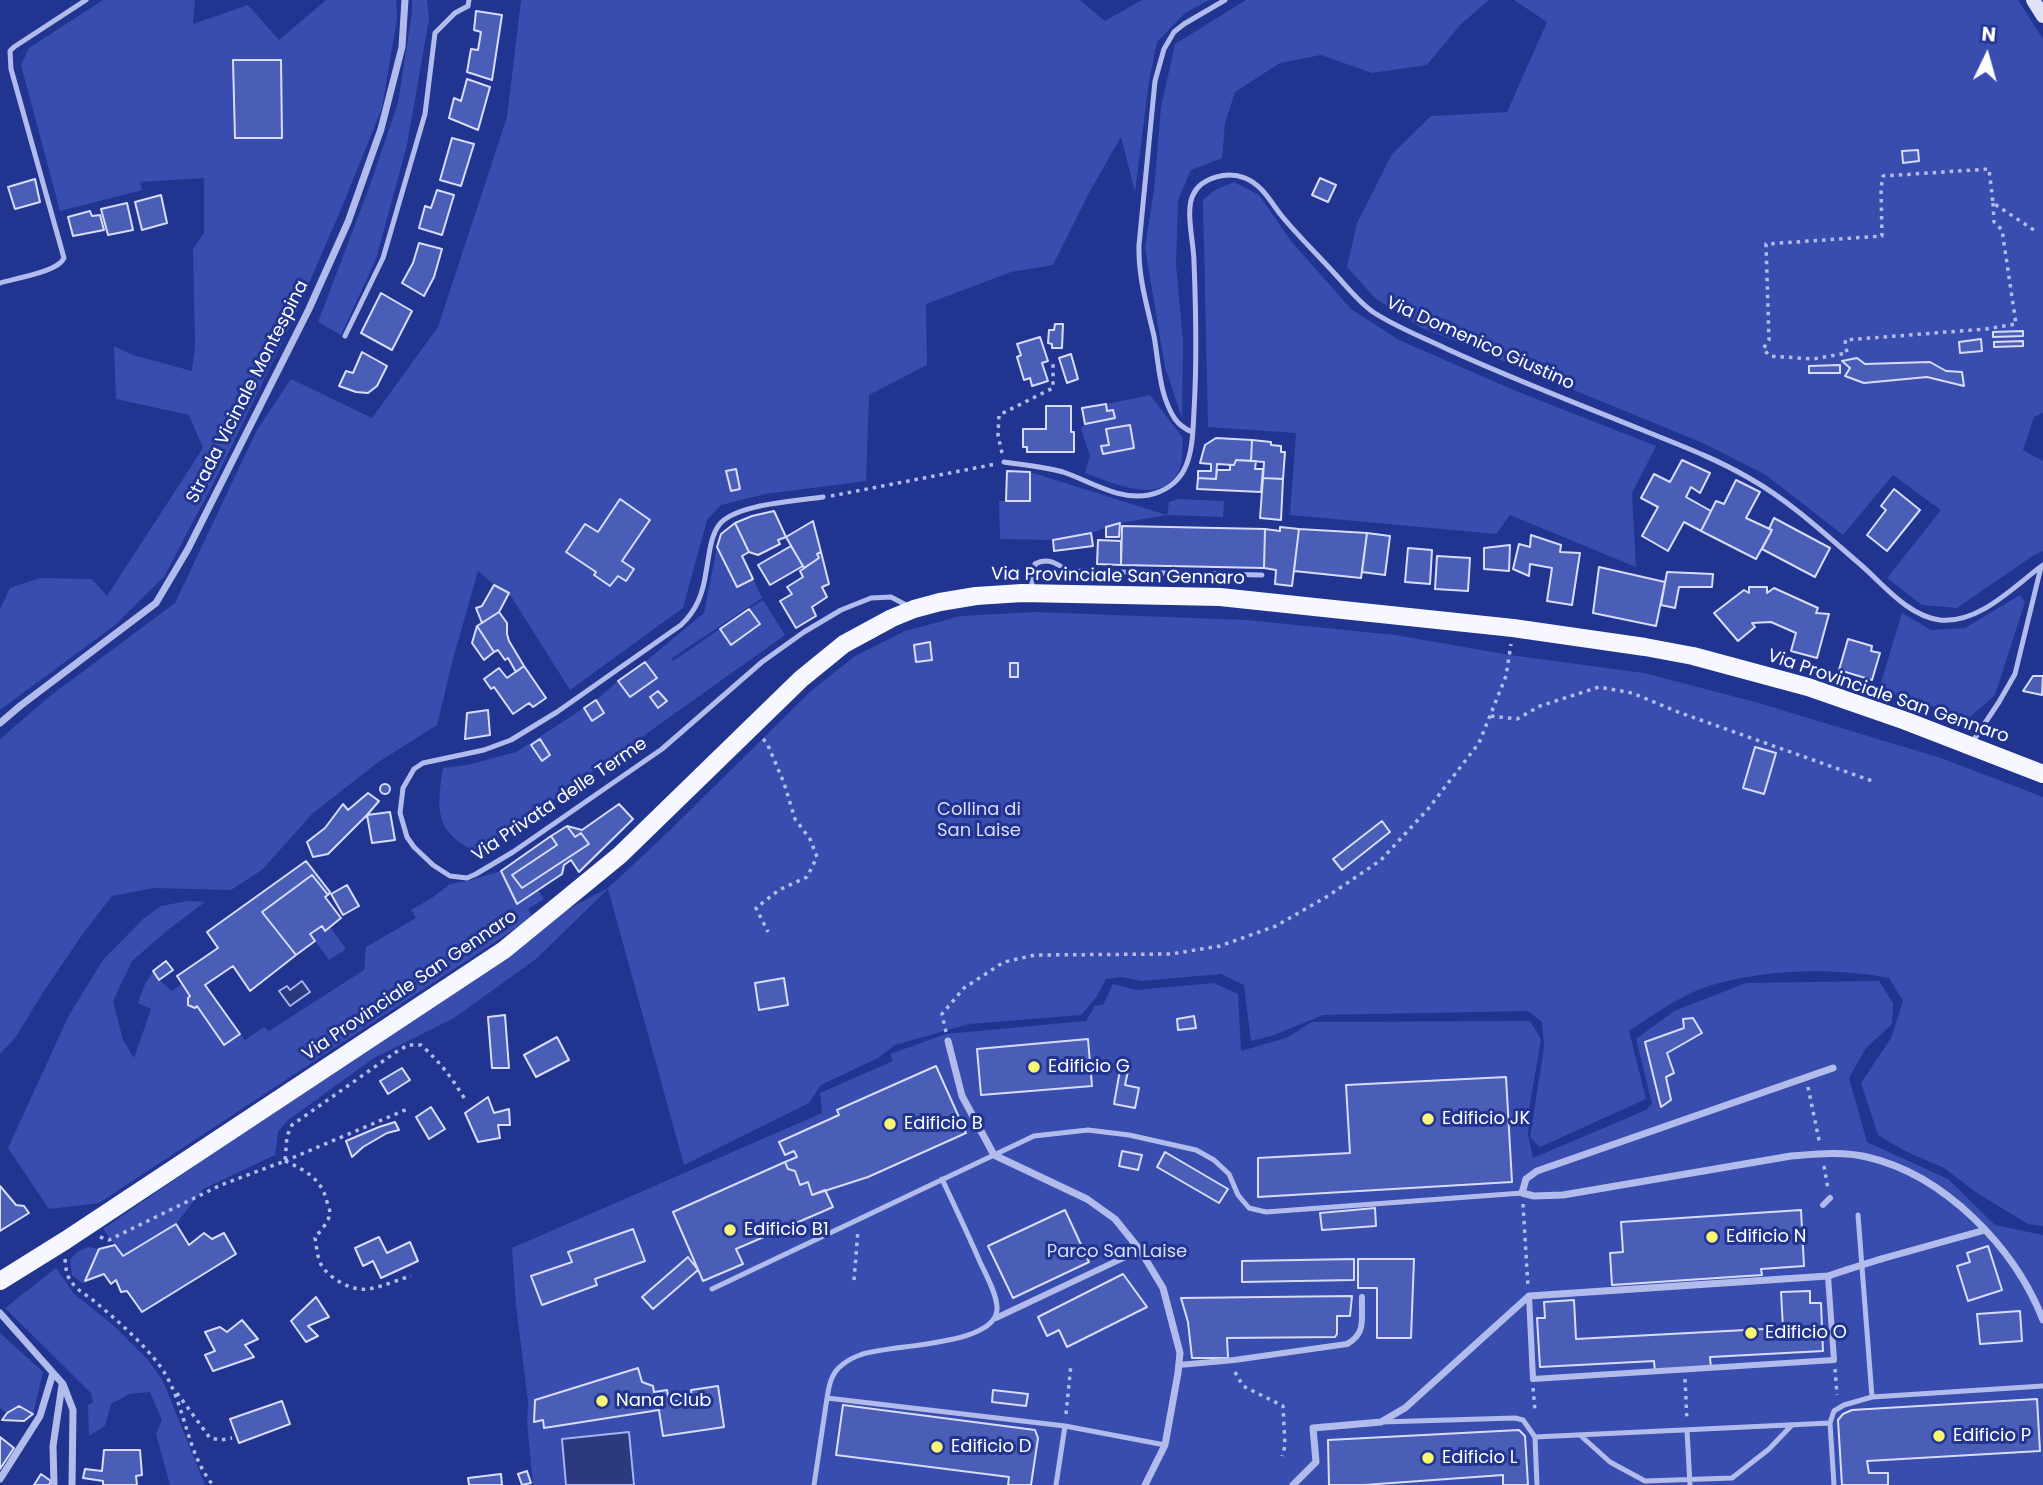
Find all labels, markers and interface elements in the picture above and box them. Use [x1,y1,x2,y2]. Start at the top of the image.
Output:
north arrow [1952,21,2022,91]
text: N [1981,21,1997,49]
street label: Strada Vicinale Montespina [182,277,314,507]
street label: Via Domenico Giustino [1382,293,1578,395]
street label: Via Provinciale San Gennaro [991,564,1245,590]
street label: Via Provinciale San Gennaro [1764,645,2012,749]
street label: Via Privata delle Terme [468,733,652,867]
park label: Collina di San Laise [937,799,1021,842]
street label: Via Provinciale San Gennaro [299,906,521,1066]
place label: Edificio G [1048,1056,1130,1078]
marker: Edificio G [1026,1059,1042,1075]
place label: Edificio JK [1442,1108,1530,1130]
marker: Edificio JK [1420,1111,1436,1127]
place label: Edificio B [904,1113,983,1135]
marker: Edificio B [882,1116,898,1132]
place label: Edificio B1 [744,1219,829,1241]
marker: Edificio B1 [722,1222,738,1238]
place label: Edificio N [1726,1226,1807,1248]
marker: Edificio N [1704,1229,1720,1245]
park label: Parco San Laise [1047,1241,1187,1263]
place label: Edificio O [1765,1322,1847,1344]
marker: Edificio O [1743,1325,1759,1341]
place label: Nana Club [616,1390,711,1412]
marker: Nana Club [594,1393,610,1409]
place label: Edificio P [1953,1425,2031,1447]
marker: Edificio P [1931,1428,1947,1444]
place label: Edificio D [951,1436,1032,1458]
marker: Edificio D [929,1439,945,1455]
place label: Edificio L [1442,1447,1518,1469]
marker: Edificio L [1420,1450,1436,1466]

